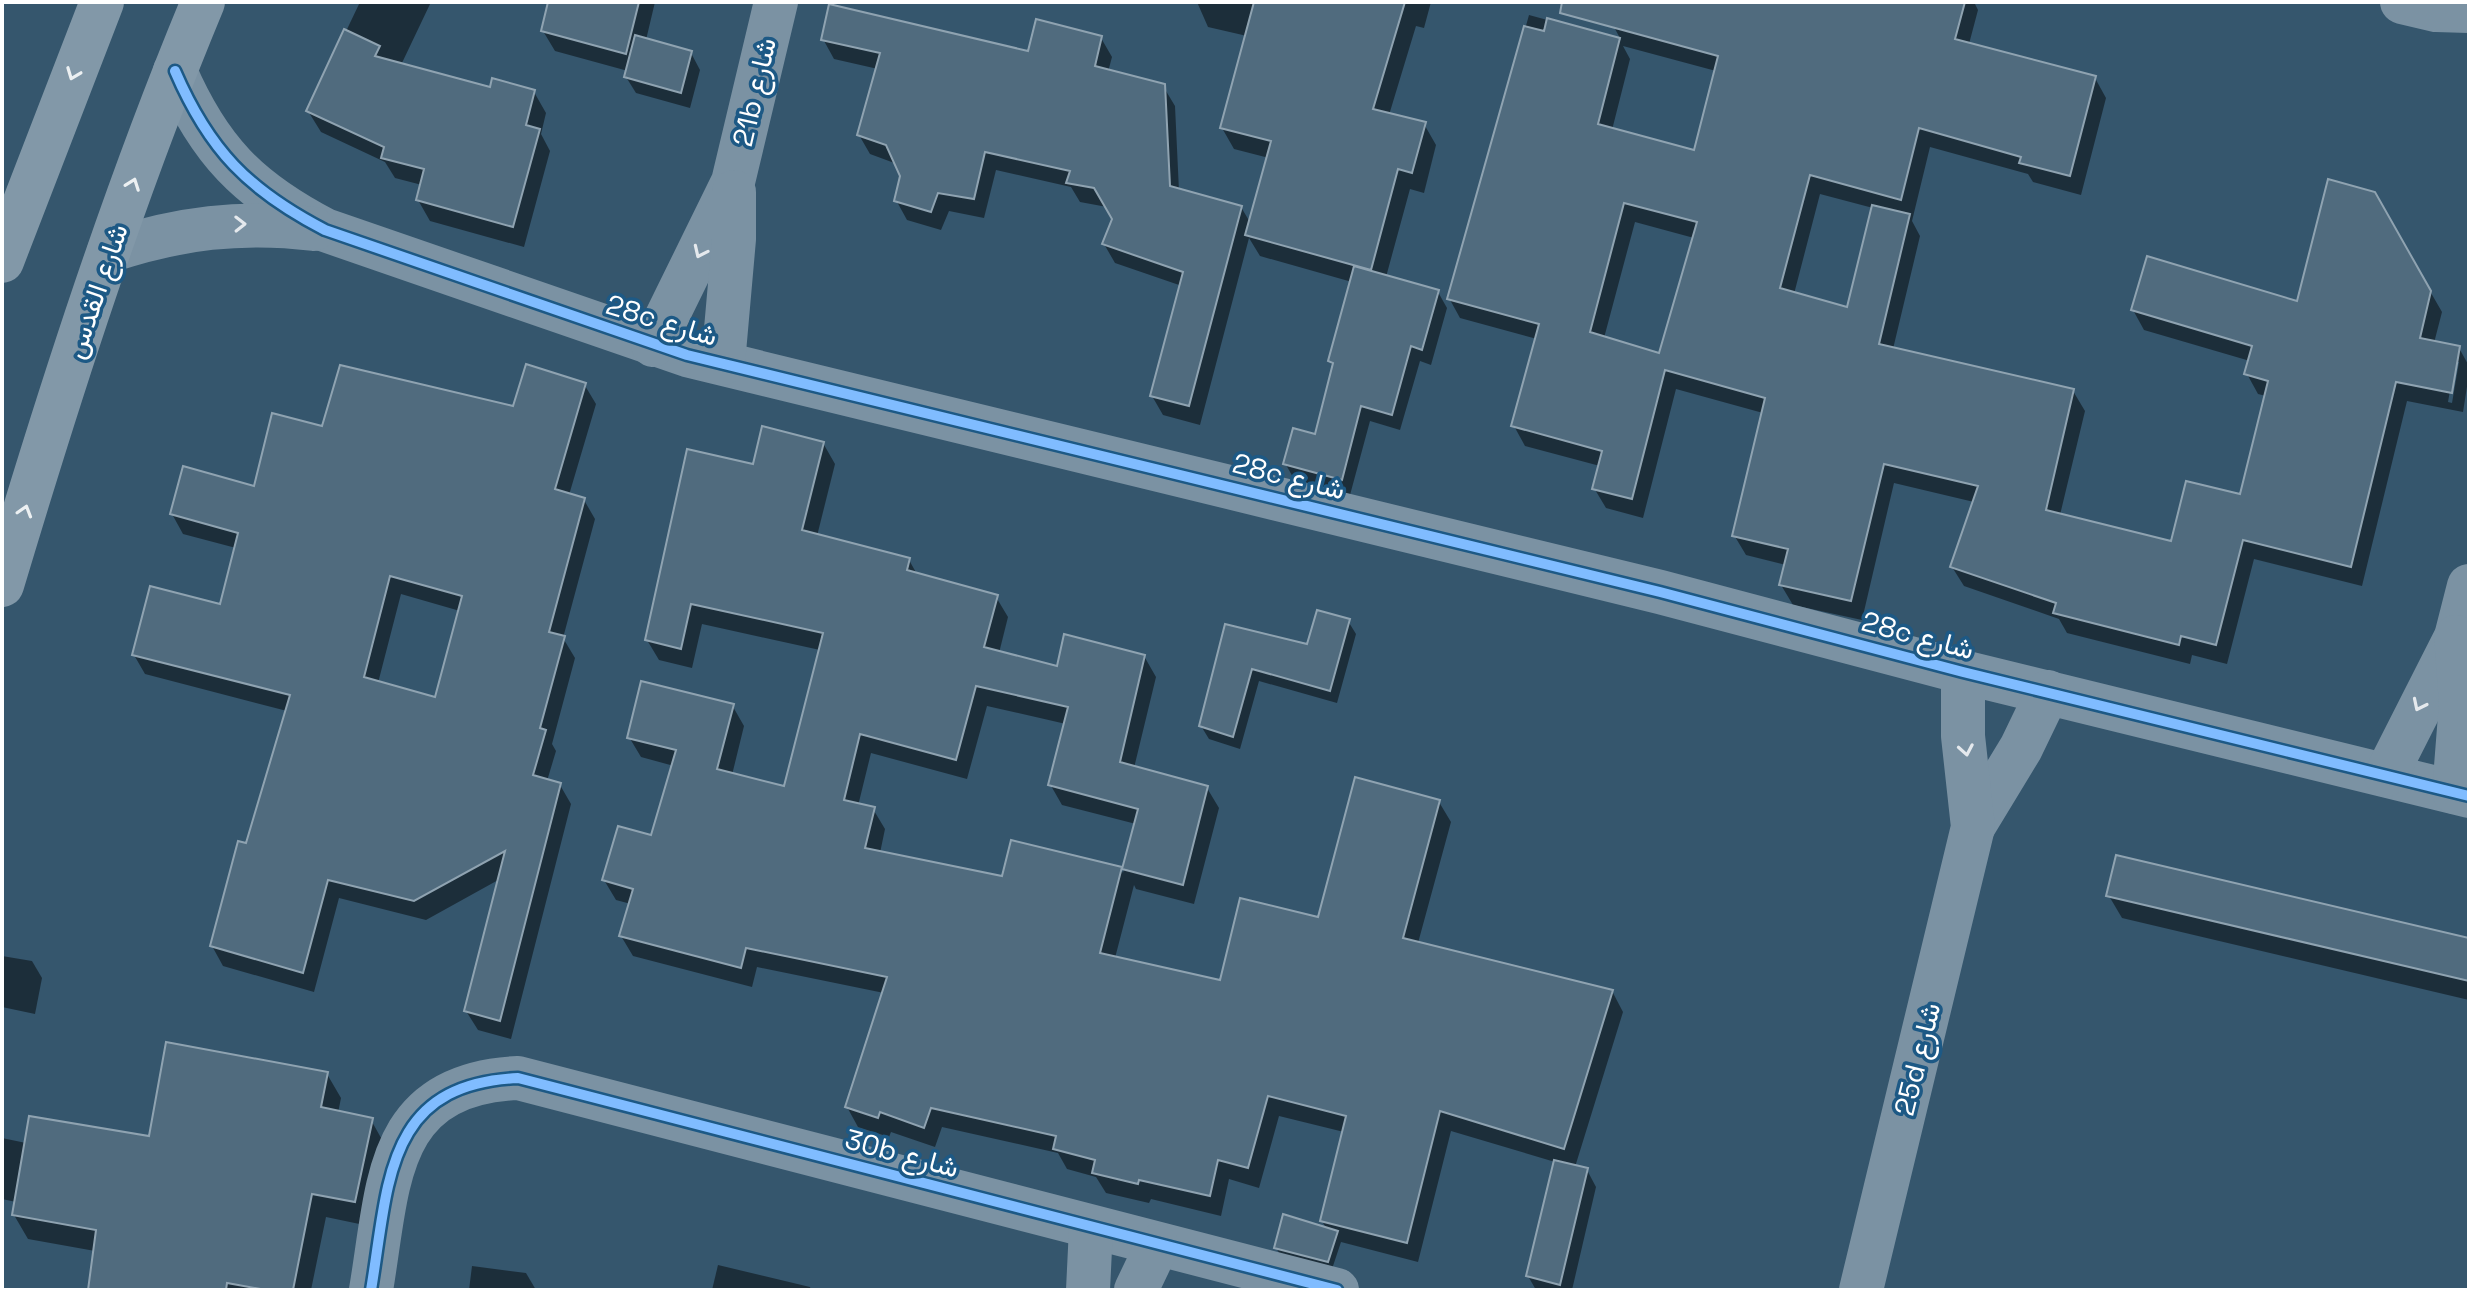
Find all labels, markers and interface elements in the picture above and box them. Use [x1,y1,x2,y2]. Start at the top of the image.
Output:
street label: 21b شارع [724,34,785,150]
one-way arrow [66,66,83,80]
one-way arrow [124,178,140,192]
one-way arrow [234,216,247,233]
street label: شارع القدس [56,219,137,363]
one-way arrow [693,244,709,258]
street label: 28c شارع [602,286,722,355]
street label: 28c شارع [1229,445,1349,508]
one-way arrow [15,504,31,518]
street label: 28c شارع [1858,603,1978,668]
one-way arrow [2413,697,2429,711]
one-way arrow [1956,743,1973,757]
street label: 25d شارع [1886,999,1949,1119]
street label: 30b شارع [841,1121,963,1186]

